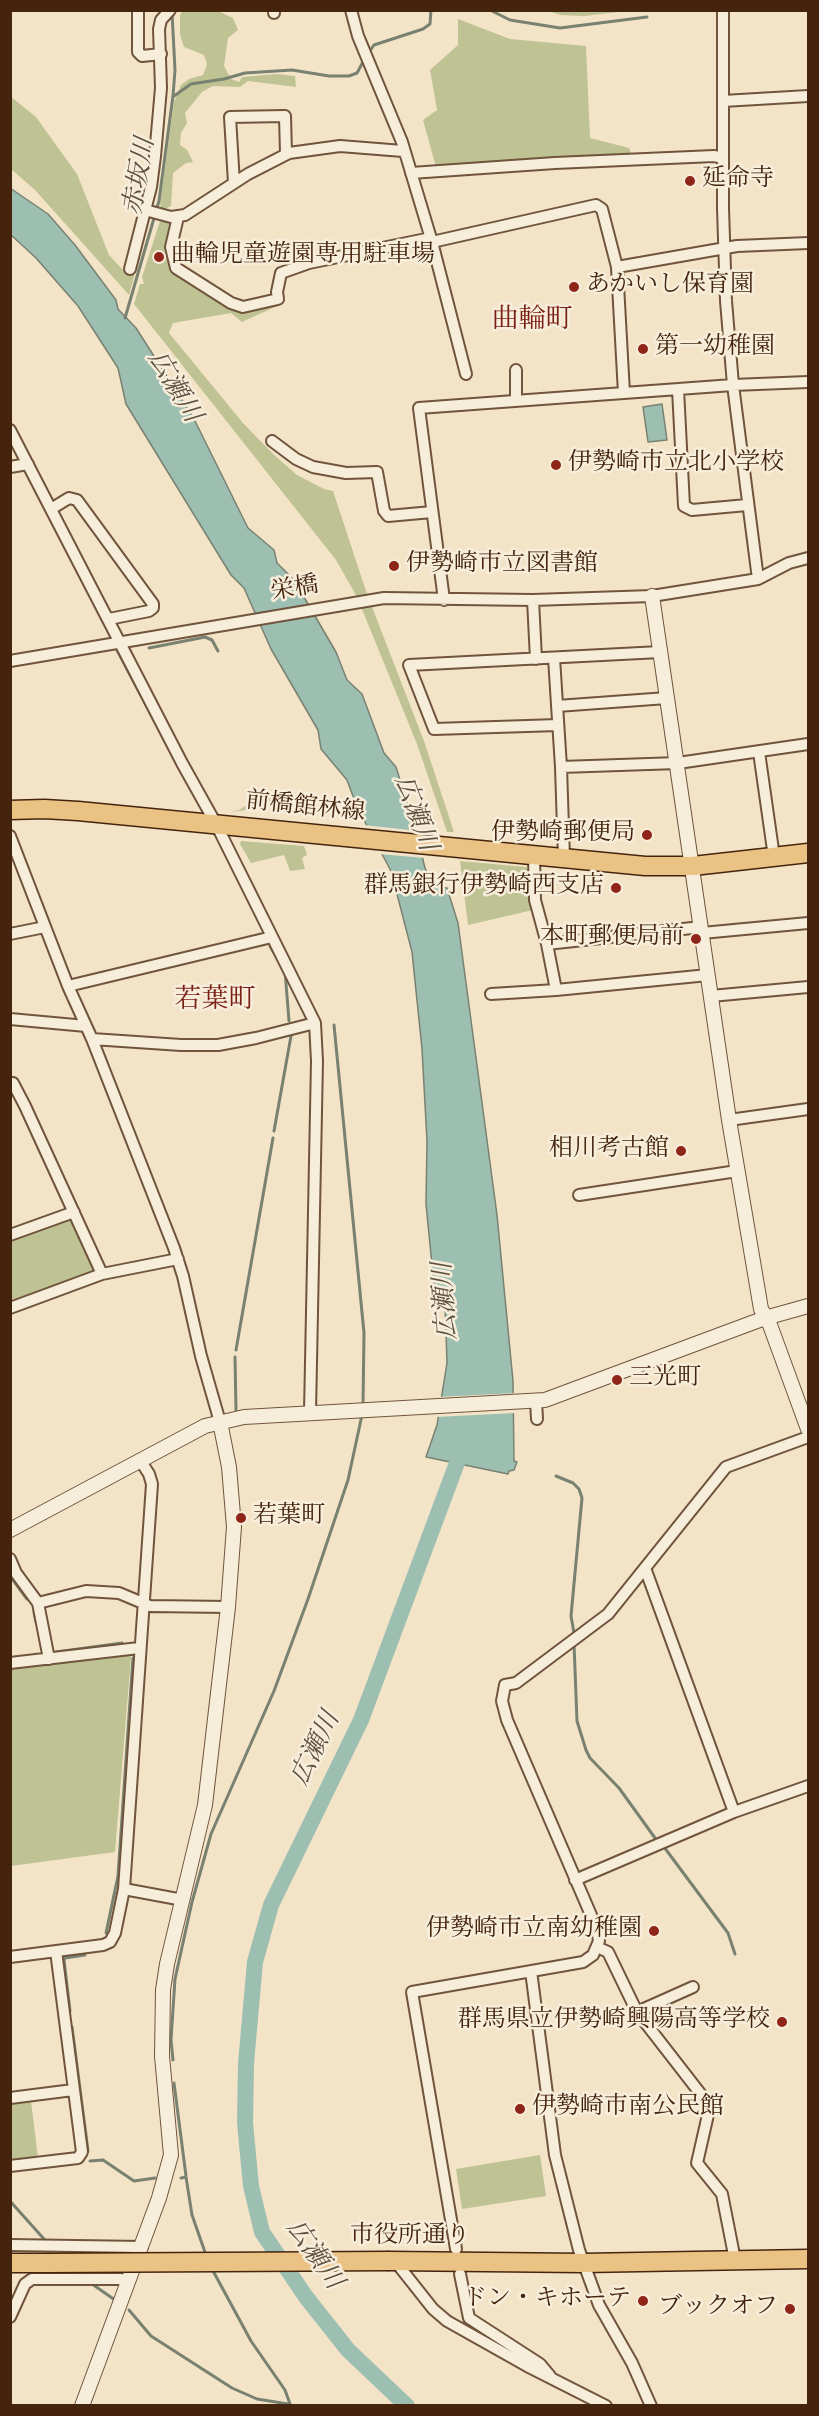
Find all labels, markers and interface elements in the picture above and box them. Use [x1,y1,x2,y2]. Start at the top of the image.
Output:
water label: 赤坂川 [120,136,164,218]
place label: 延命寺 [702,167,774,195]
marker: 延命寺 [683,174,697,188]
place label: 曲輪児童遊園専用駐車場 [171,243,435,271]
marker: 曲輪児童遊園専用駐車場 [152,250,166,264]
place label: あかいし保育園 [586,273,754,301]
marker: あかいし保育園 [567,280,581,294]
district label: 曲輪町 [492,306,572,338]
place label: 第一幼稚園 [655,335,775,363]
marker: 第一幼稚園 [636,342,650,356]
water label: 広瀬川 [139,347,205,429]
place label: 伊勢崎市立北小学校 [568,451,784,479]
marker: 伊勢崎市立北小学校 [549,458,563,472]
place label: 伊勢崎市立図書館 [406,552,598,580]
marker: 伊勢崎市立図書館 [387,559,401,573]
street label: 栄橋 [269,573,321,609]
water label: 広瀬川 [385,772,441,856]
street label: 前橋館林線 [244,788,366,830]
place label: 伊勢崎郵便局 [491,821,635,849]
marker: 伊勢崎郵便局 [640,828,654,842]
place label: 群馬銀行伊勢崎西支店 [364,874,604,902]
marker: 群馬銀行伊勢崎西支店 [609,881,623,895]
place label: 本町郵便局前 [540,925,684,953]
marker: 本町郵便局前 [689,932,703,946]
district label: 若葉町 [175,986,255,1018]
place label: 相川考古館 [549,1137,669,1165]
marker: 相川考古館 [674,1144,688,1158]
water label: 広瀬川 [430,1261,466,1341]
place label: 三光町 [629,1366,701,1394]
marker: 三光町 [610,1373,624,1387]
place label: 若葉町 [253,1504,325,1532]
marker: 若葉町 [234,1511,248,1525]
water label: 広瀬川 [287,1708,349,1792]
place label: 伊勢崎市立南幼稚園 [426,1917,642,1945]
marker: 伊勢崎市立南幼稚園 [647,1924,661,1938]
place label: 群馬県立伊勢崎興陽高等学校 [458,2008,770,2036]
marker: 群馬県立伊勢崎興陽高等学校 [775,2015,789,2029]
place label: 伊勢崎市南公民館 [532,2095,724,2123]
marker: 伊勢崎市南公民館 [513,2102,527,2116]
water label: 広瀬川 [277,2215,347,2297]
street label: 市役所通り [350,2224,470,2252]
place label: ドン・キホーテ [463,2287,631,2315]
marker: ドン・キホーテ [636,2294,650,2308]
place label: ブックオフ [658,2295,778,2323]
marker: ブックオフ [783,2302,797,2316]

